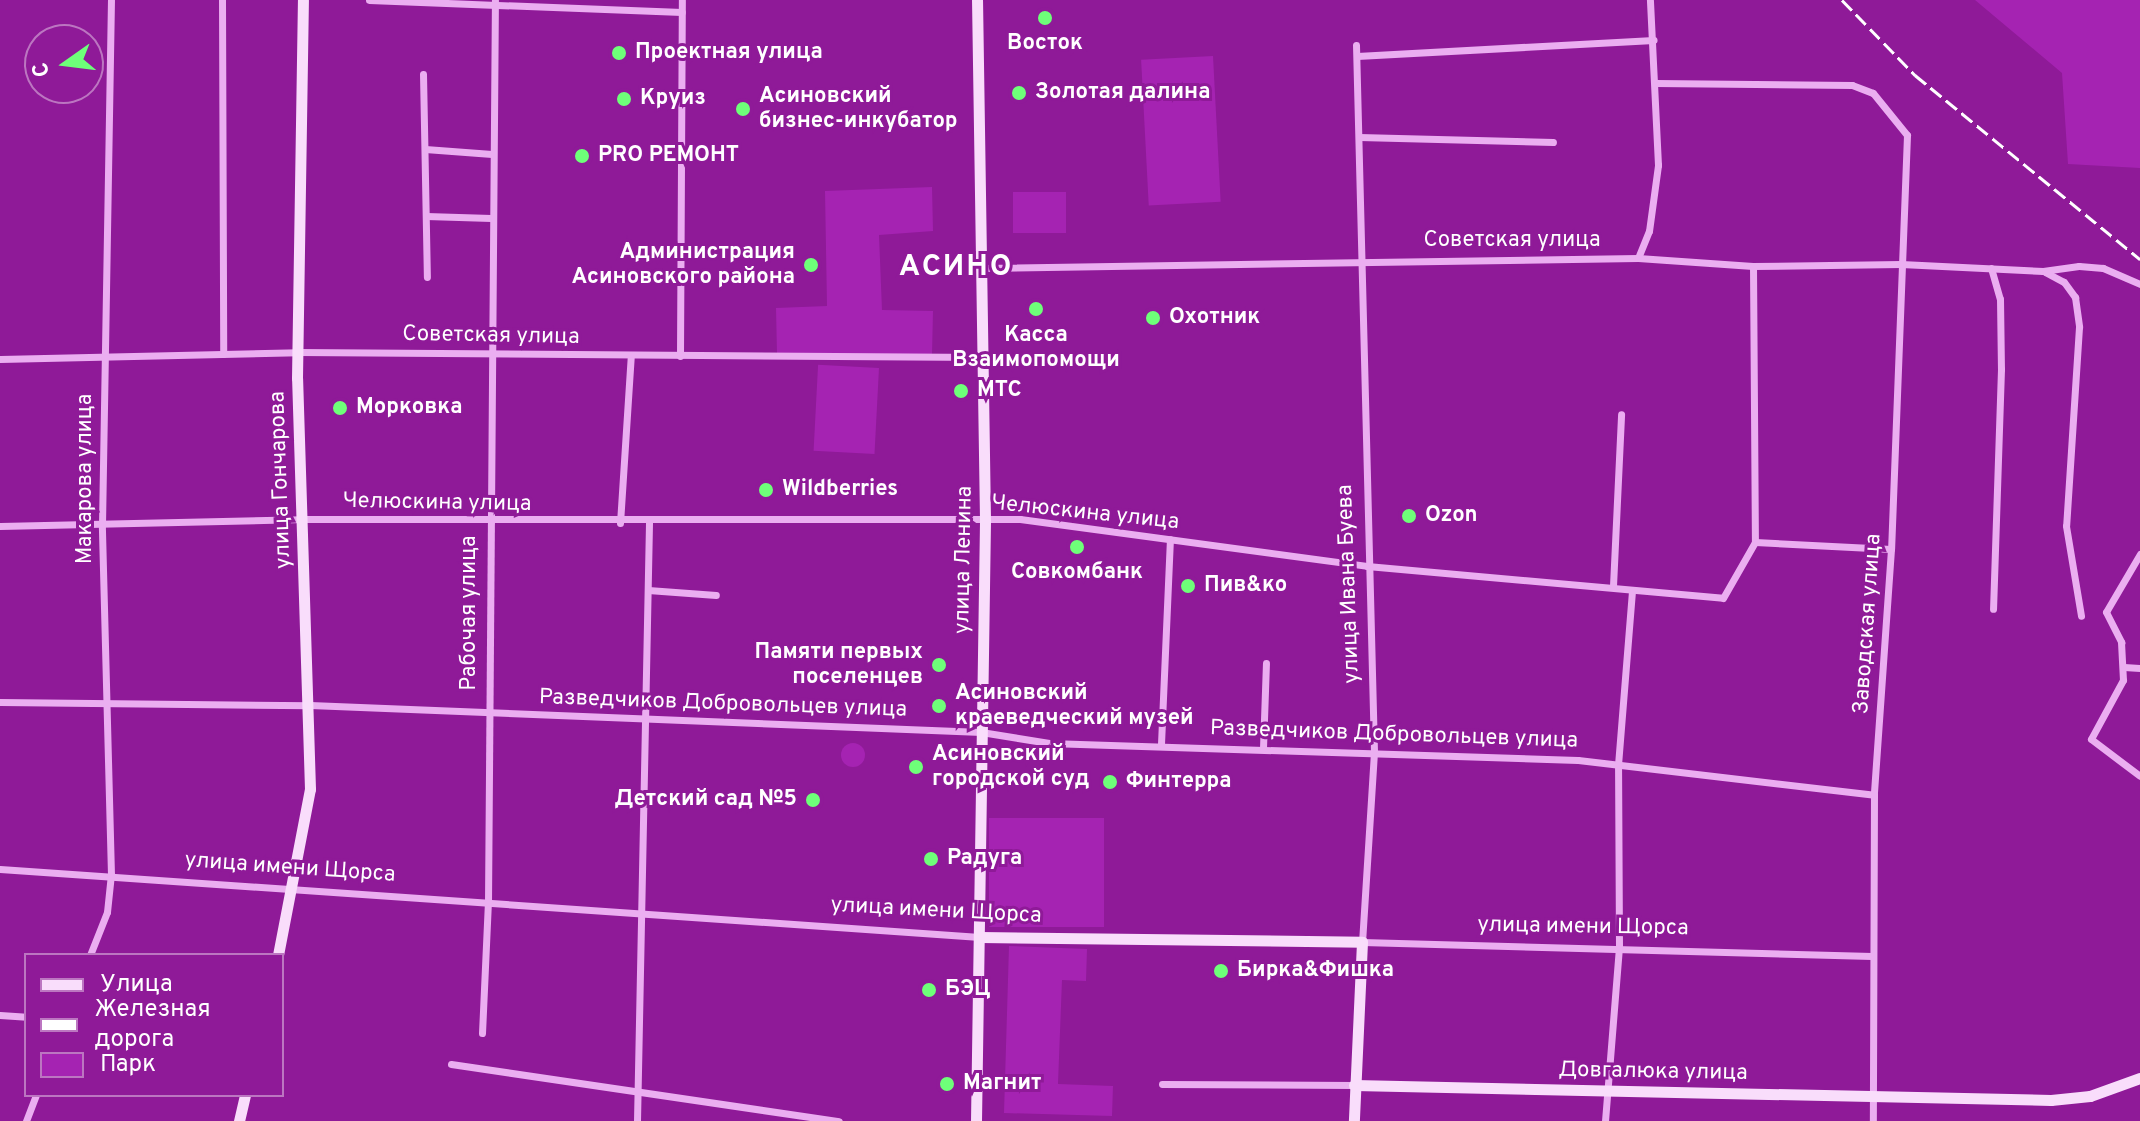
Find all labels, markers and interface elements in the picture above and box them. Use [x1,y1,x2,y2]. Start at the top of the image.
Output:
marker: Восток [1036,9,1054,27]
north arrow [24,24,104,104]
place label: Восток [1007,31,1083,57]
place label: Проектная улица [635,40,823,66]
marker: Проектная улица [610,44,628,62]
text: С [27,59,57,80]
place label: Золотая далина [1035,80,1210,106]
place label: Асиновский бизнес-инкубатор [759,83,958,134]
marker: Золотая далина [1010,84,1028,102]
place label: Круиз [640,86,706,112]
marker: Круиз [615,90,633,108]
marker: Асиновский бизнес-инкубатор [734,100,752,118]
place label: PRO РЕМОНТ [598,143,739,169]
marker: PRO РЕМОНТ [573,147,591,165]
street label: Советская улица [1423,228,1601,254]
place label: Администрация Асиновского района [572,239,795,290]
district label: АСИНО [899,250,1013,286]
marker: Администрация Асиновского района [802,256,820,274]
marker: Касса Взаимопомощи [1027,300,1045,318]
place label: Охотник [1169,305,1260,331]
marker: Охотник [1144,309,1162,327]
street label: Советская улица [402,321,580,351]
place label: Касса Взаимопомощи [952,322,1120,374]
place label: МТС [977,378,1022,404]
marker: МТС [952,382,970,400]
street label: улица Гончарова [265,391,297,569]
street label: Макарова улица [73,394,99,564]
place label: Морковка [356,395,462,421]
marker: Морковка [331,399,349,417]
place label: Wildberries [782,477,898,503]
marker: Wildberries [757,481,775,499]
street label: улица Ивана Буева [1332,484,1366,684]
street label: улица Ленина [950,486,978,634]
street label: Челюскина улица [342,488,532,518]
street label: Челюскина улица [990,490,1180,536]
place label: Ozon [1425,503,1478,529]
marker: Ozon [1400,507,1418,525]
street label: Заводская улица [1849,533,1887,715]
street label: Рабочая улица [457,535,483,691]
marker: Совкомбанк [1068,538,1086,556]
place label: Совкомбанк [1011,560,1143,586]
place label: Пив&ко [1204,573,1287,599]
marker: Пив&ко [1179,577,1197,595]
place label: Памяти первых поселенцев [754,639,923,690]
marker: Памяти первых поселенцев [930,656,948,674]
place label: Асиновский краеведческий музей [955,680,1194,732]
street label: Разведчиков Добровольцев улица [538,684,908,724]
marker: Асиновский краеведческий музей [930,697,948,715]
street label: Разведчиков Добровольцев улица [1209,715,1579,755]
place label: Асиновский городской суд [932,741,1089,792]
marker: Асиновский городской суд [907,758,925,776]
place label: Финтерра [1126,769,1232,795]
marker: Финтерра [1101,773,1119,791]
place label: Детский сад №5 [615,787,797,813]
marker: Детский сад №5 [804,791,822,809]
place label: Радуга [947,846,1022,872]
street label: улица имени Щорса [184,847,396,889]
marker: Радуга [922,850,940,868]
street label: улица имени Щорса [830,892,1042,930]
street label: улица имени Щорса [1477,912,1689,942]
legend [24,953,284,1097]
place label: Бирка&Фишка [1237,958,1394,984]
marker: Бирка&Фишка [1212,962,1230,980]
text: Улица [100,970,173,1000]
place label: БЭЦ [945,977,991,1003]
marker: БЭЦ [920,981,938,999]
text: Железная дорога [94,995,211,1055]
text: Парк [100,1050,156,1080]
street label: Довгалюка улица [1558,1057,1748,1087]
place label: Магнит [963,1071,1041,1097]
marker: Магнит [938,1075,956,1093]

